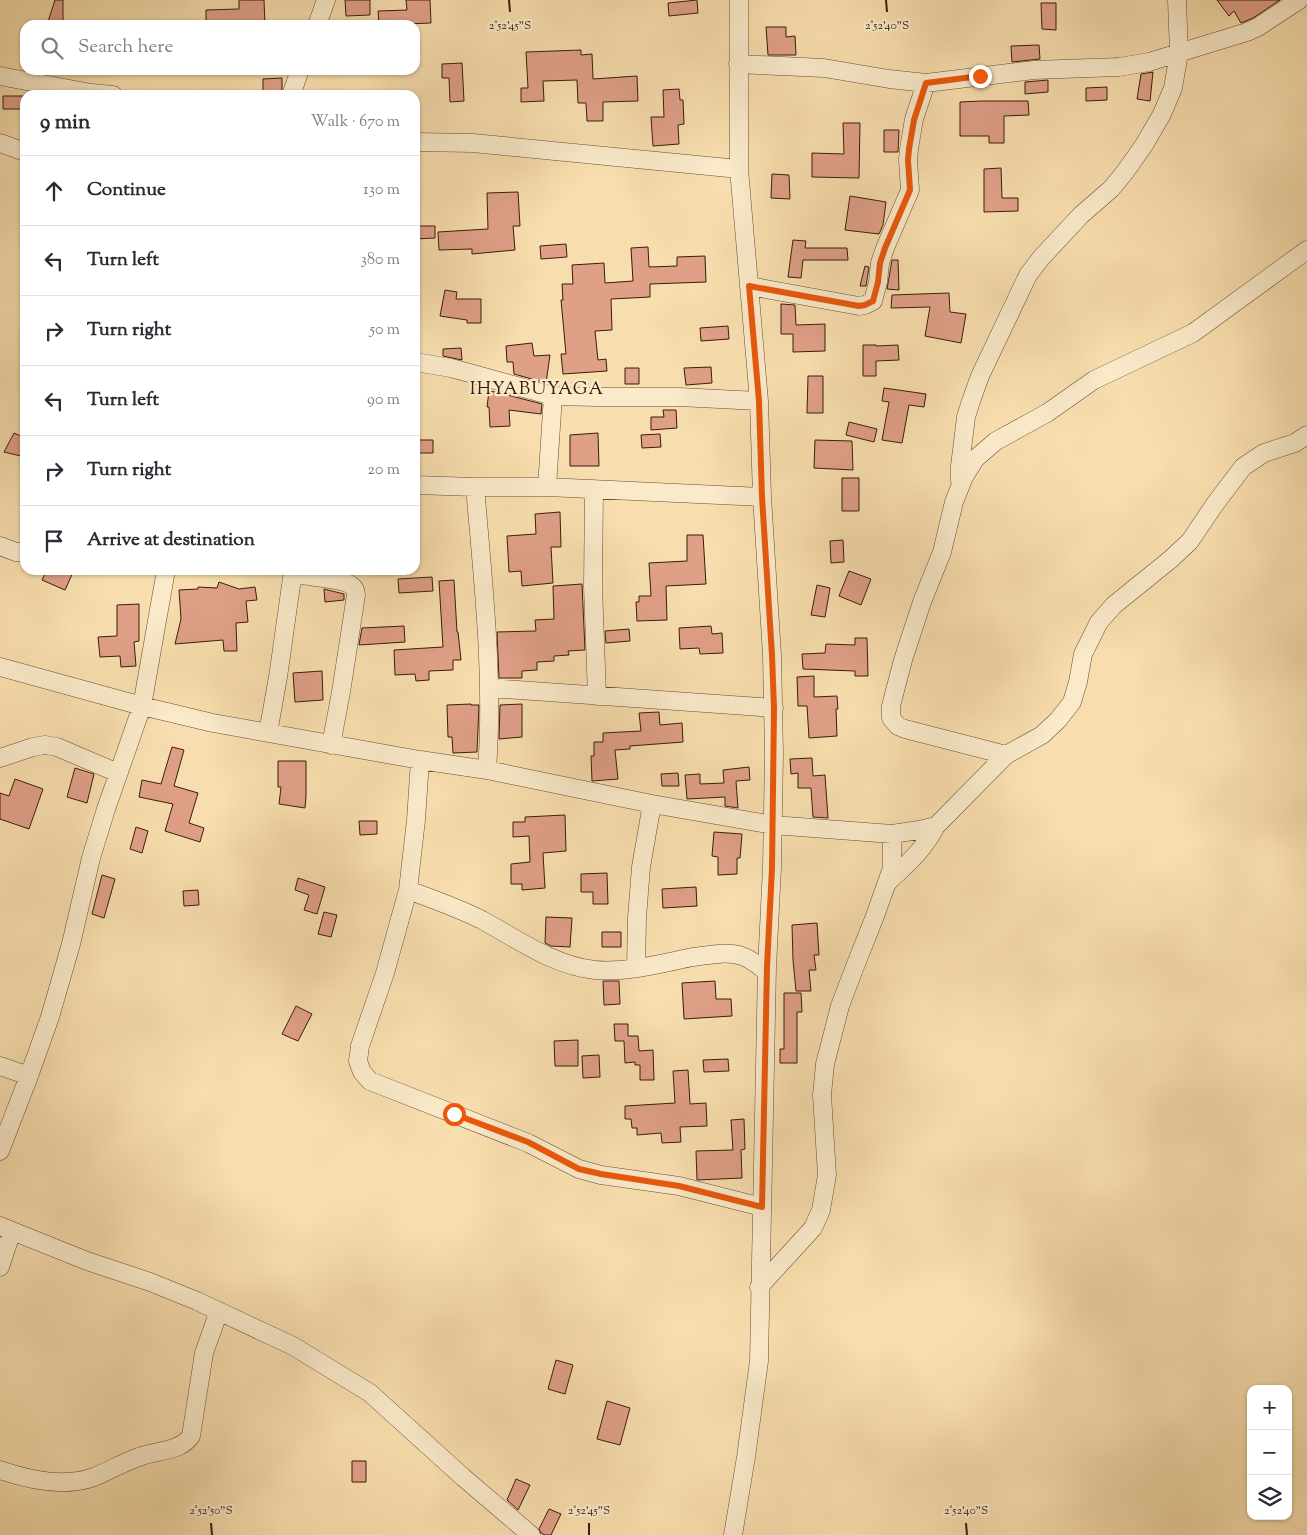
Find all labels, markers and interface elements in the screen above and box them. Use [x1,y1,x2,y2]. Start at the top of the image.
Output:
text: 2°52'45"S [489,17,531,35]
text: 2°52'40"S [865,17,909,35]
search box [20,20,420,75]
icon: search [38,34,66,62]
text: Search here [78,34,173,61]
route end [969,65,992,88]
text: 9 min [40,108,90,138]
text: Walk · 670 m [311,111,400,134]
icon: ahead [40,177,68,205]
text: Continue [87,177,166,204]
text: 130 m [363,179,400,202]
icon: left [40,247,68,275]
text: Turn left [87,247,159,274]
text: 380 m [360,249,400,272]
icon: right [40,317,68,345]
text: Turn right [87,317,171,344]
text: 50 m [369,319,400,342]
district label: IHYABUYAGA [470,377,604,403]
icon: left [40,387,68,415]
text: Turn left [87,387,159,414]
text: 90 m [367,389,400,412]
icon: right [40,457,68,485]
text: Turn right [87,457,171,484]
text: 20 m [367,459,400,482]
icon: arrive [40,527,68,555]
text: Arrive at destination [87,527,255,554]
route start [443,1103,466,1126]
map controls [1247,1385,1292,1520]
button: + [1247,1385,1292,1430]
button: − [1247,1430,1292,1475]
button: layers [1247,1475,1292,1520]
text: 2°52'50"S [189,1502,233,1520]
text: 2°52'45"S [568,1502,610,1520]
text: 2°52'40"S [944,1502,988,1520]

